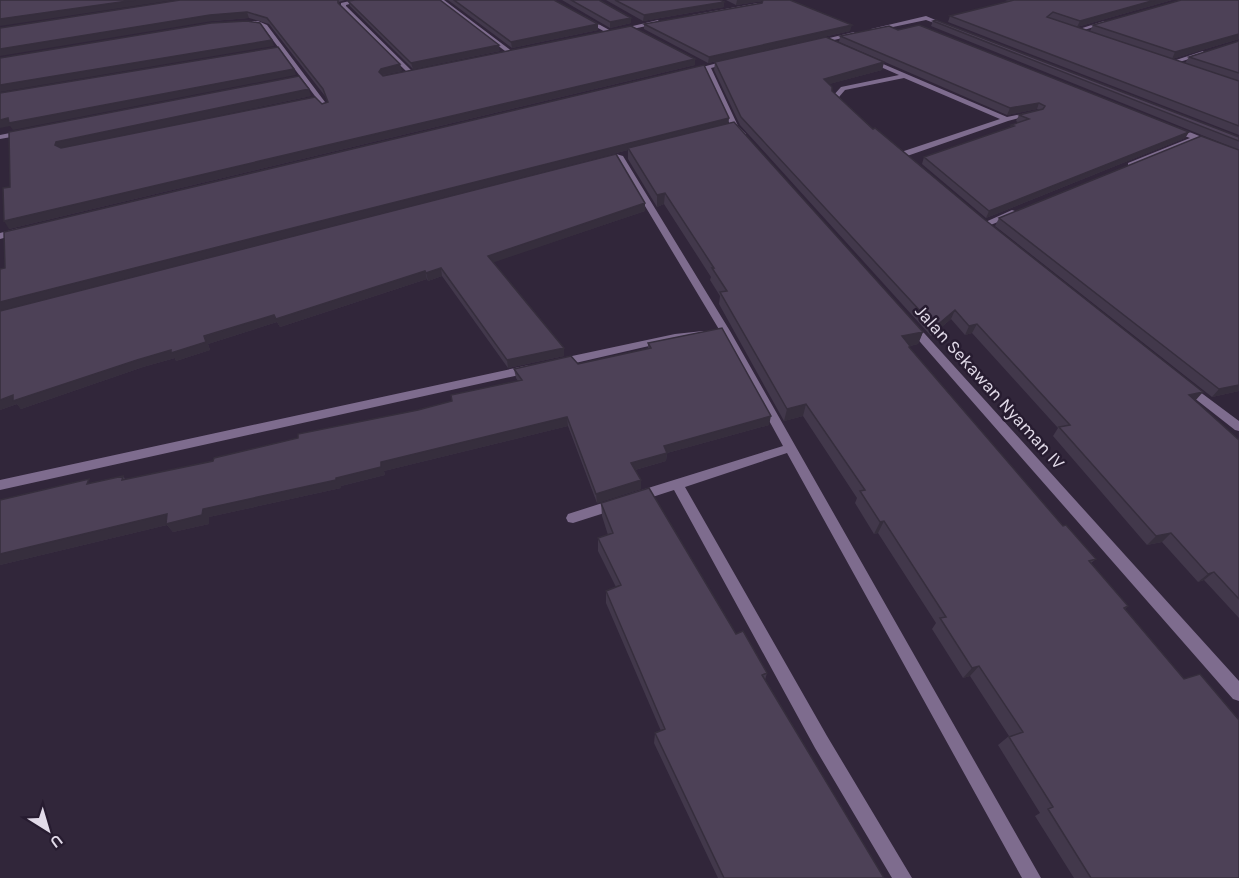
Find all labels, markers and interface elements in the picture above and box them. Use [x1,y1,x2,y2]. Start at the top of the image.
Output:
street label: Jalan Sekawan Nyaman IV [911,300,1069,474]
north arrow [18,800,78,860]
text: U [47,831,67,852]

